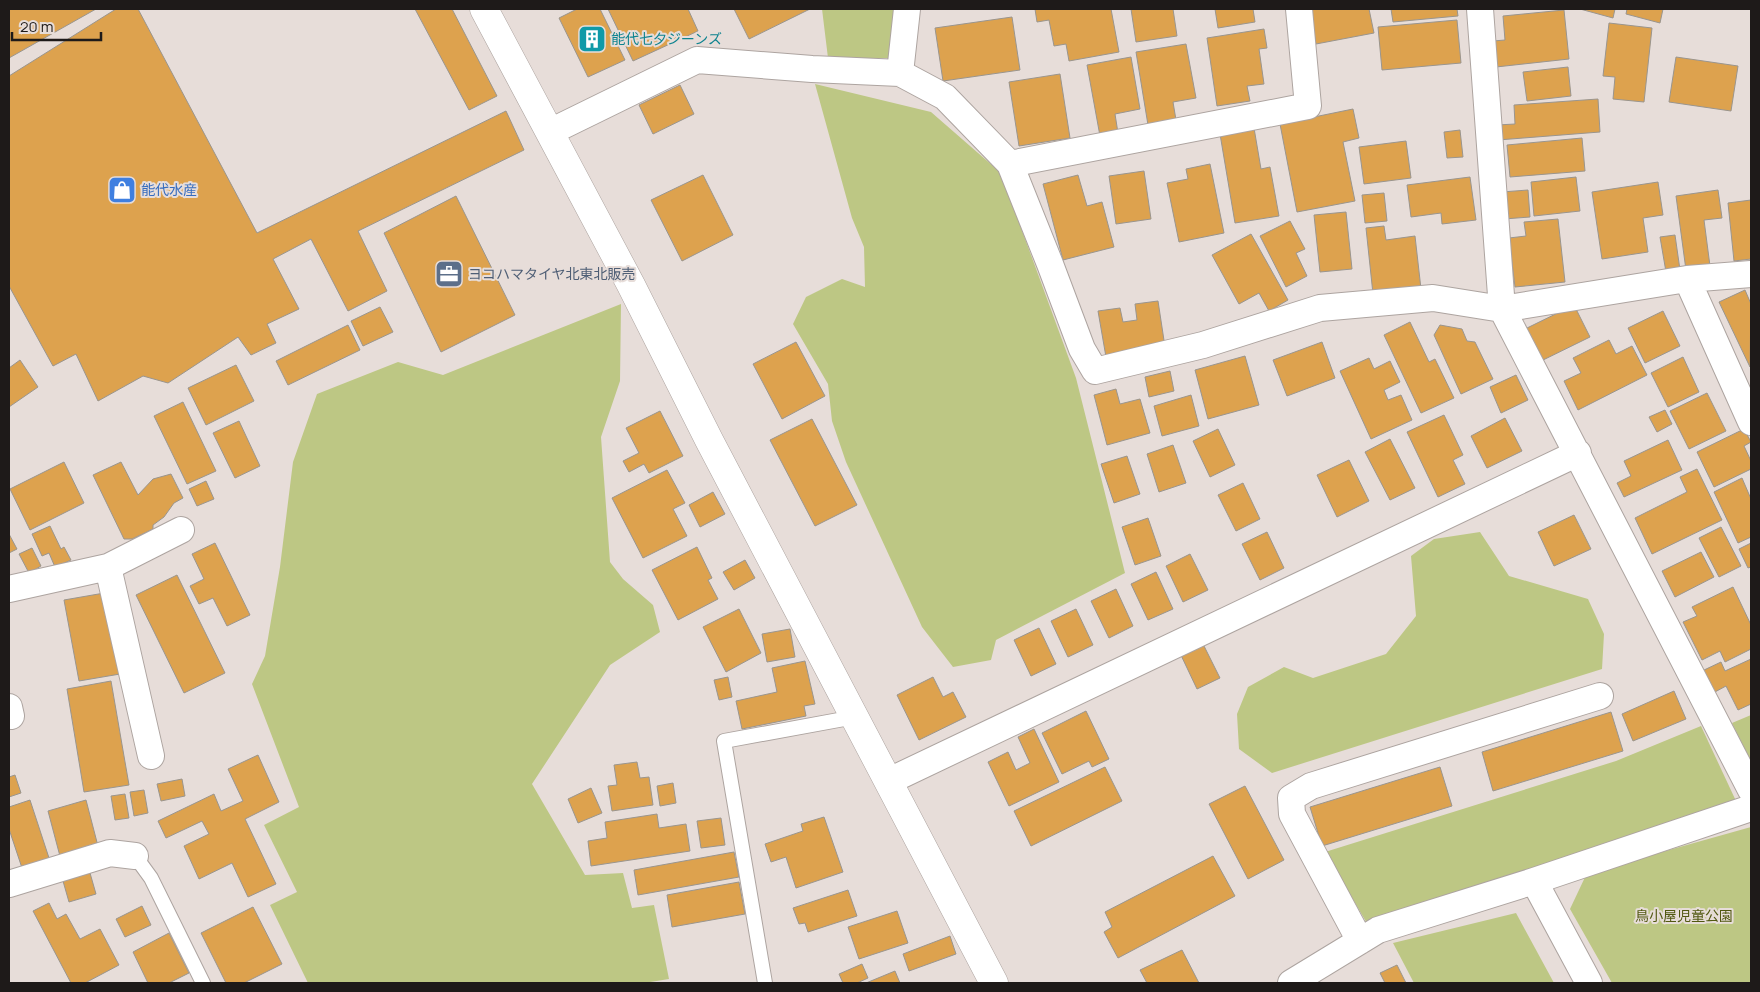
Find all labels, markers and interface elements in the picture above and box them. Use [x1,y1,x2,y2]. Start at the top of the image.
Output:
scale bar [12,10,101,42]
text: 20 m [20,16,53,37]
building icon: 能代七夕ジーンズ [577,24,607,54]
place label: 能代七夕ジーンズ [611,29,722,48]
shop icon: 能代水産 [107,175,137,205]
place label: 能代水産 [141,180,197,199]
office icon: ヨコハマタイヤ北東北販売 [434,259,464,289]
place label: ヨコハマタイヤ北東北販売 [468,264,636,283]
park label: 鳥小屋児童公園 [1635,906,1733,925]

